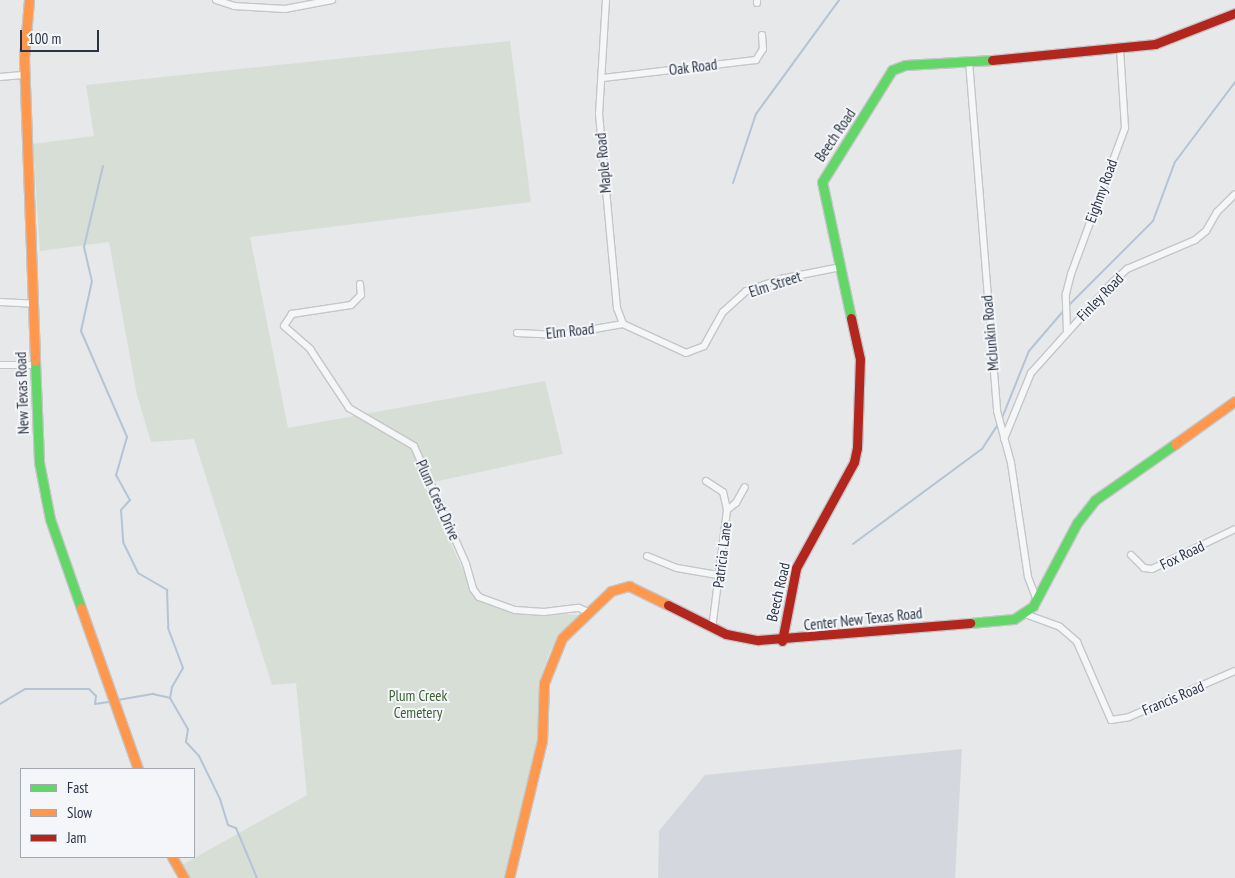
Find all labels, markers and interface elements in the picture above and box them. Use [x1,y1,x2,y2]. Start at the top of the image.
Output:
scale bar [22,20,101,52]
text: 100 m [28,29,61,48]
street label: Oak Road [668,55,718,79]
street label: Beech Road [811,105,859,165]
street label: Maple Road [591,132,615,194]
street label: Eighmy Road [1081,156,1121,226]
street label: Elm Street [747,267,803,301]
street label: Finley Road [1073,269,1127,325]
street label: McJunkin Road [978,294,1002,372]
street label: Elm Road [545,320,595,342]
street label: New Texas Road [12,351,32,435]
street label: Plum Crest Drive [412,457,464,543]
street label: Patricia Lane [709,521,735,589]
street label: Fox Road [1157,537,1207,573]
street label: Beech Road [762,561,794,623]
street label: Center New Texas Road [802,604,924,634]
street label: Francis Road [1139,677,1207,719]
park label: Plum Creek Cemetery [389,686,447,721]
legend [20,768,195,858]
text: Fast [67,778,88,797]
text: Slow [67,803,92,822]
text: Jam [67,828,86,847]

